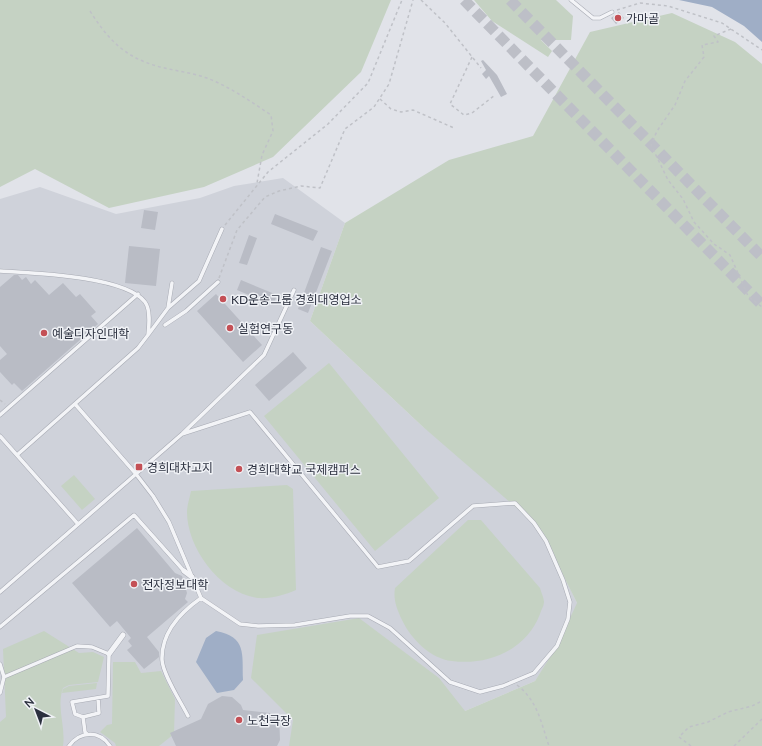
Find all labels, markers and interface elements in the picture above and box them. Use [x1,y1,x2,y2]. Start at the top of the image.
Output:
place label: 가마골 [626,11,659,26]
marker: 가마골 [613,13,623,23]
place label: KD운송그룹 경희대영업소 [231,292,362,307]
marker: KD운송그룹 경희대영업소 [218,294,228,304]
place label: 실험연구동 [238,321,293,336]
marker: 실험연구동 [225,323,235,333]
place label: 예술디자인대학 [52,326,129,341]
marker: 예술디자인대학 [39,328,49,338]
place label: 경희대차고지 [147,460,213,475]
marker: 경희대차고지 [134,462,144,472]
place label: 경희대학교 국제캠퍼스 [247,462,360,477]
marker: 경희대학교 국제캠퍼스 [234,464,244,474]
place label: 전자정보대학 [142,577,208,592]
marker: 전자정보대학 [129,579,139,589]
north arrow [16,690,56,730]
text: N [21,695,36,710]
place label: 노천극장 [247,713,291,728]
marker: 노천극장 [234,715,244,725]

